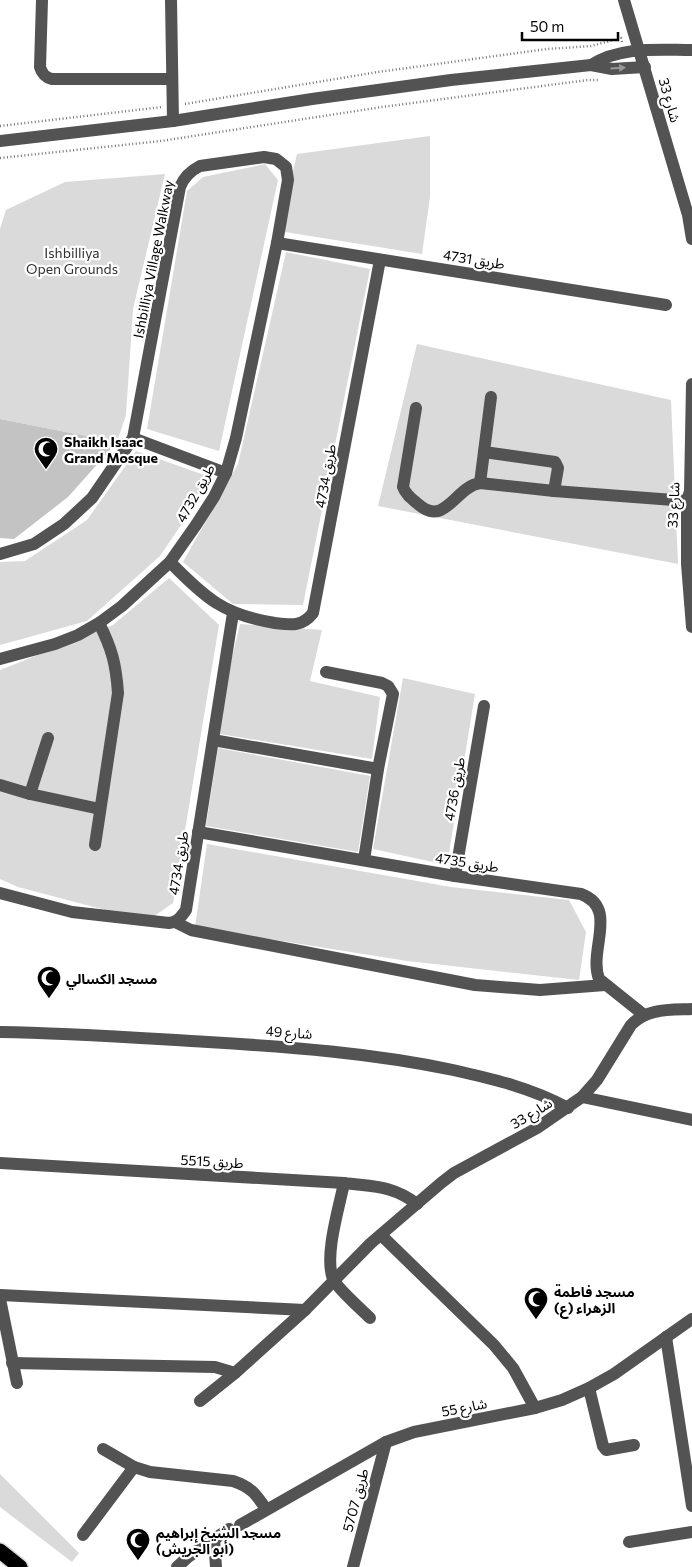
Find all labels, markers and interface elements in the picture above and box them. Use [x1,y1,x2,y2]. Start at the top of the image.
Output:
scale bar [522,10,618,42]
text: 50 m [530,17,564,35]
one-way arrow [610,64,626,72]
street label: شارع 33 [653,76,685,125]
street label: Ishbilliya Village Walkway [129,179,177,339]
park label: Ishbilliya Open Grounds [26,244,118,277]
street label: طريق 4731 [442,246,506,274]
place label: Shaikh Isaac Grand Mosque [64,433,158,466]
mosque icon: Shaikh Isaac Grand Mosque [33,436,59,470]
street label: طريق 4734 [311,443,341,510]
street label: طريق 4732 [172,461,220,526]
street label: شارع 33 [663,482,686,529]
street label: طريق 4736 [440,756,470,823]
street label: طريق 4734 [165,830,193,897]
street label: طريق 4735 [434,849,500,877]
mosque icon: مسجد الكسالي [36,965,62,999]
place label: مسجد الكسالي [66,970,157,990]
street label: شارع 49 [265,1022,313,1045]
street label: شارع 33 [507,1094,557,1135]
street label: طريق 5515 [180,1151,244,1173]
place label: مسجد فاطمة الزهراء (ع) [554,1283,635,1319]
mosque icon: مسجد فاطمة الزهراء (ع) [523,1286,549,1320]
street label: شارع 55 [440,1394,489,1423]
street label: طريق 5707 [338,1467,374,1534]
place label: مسجد الشيخ إبراهيم (أبو الجريش) [156,1524,281,1558]
mosque icon: مسجد الشيخ إبراهيم (أبو الجريش) [125,1527,151,1561]

